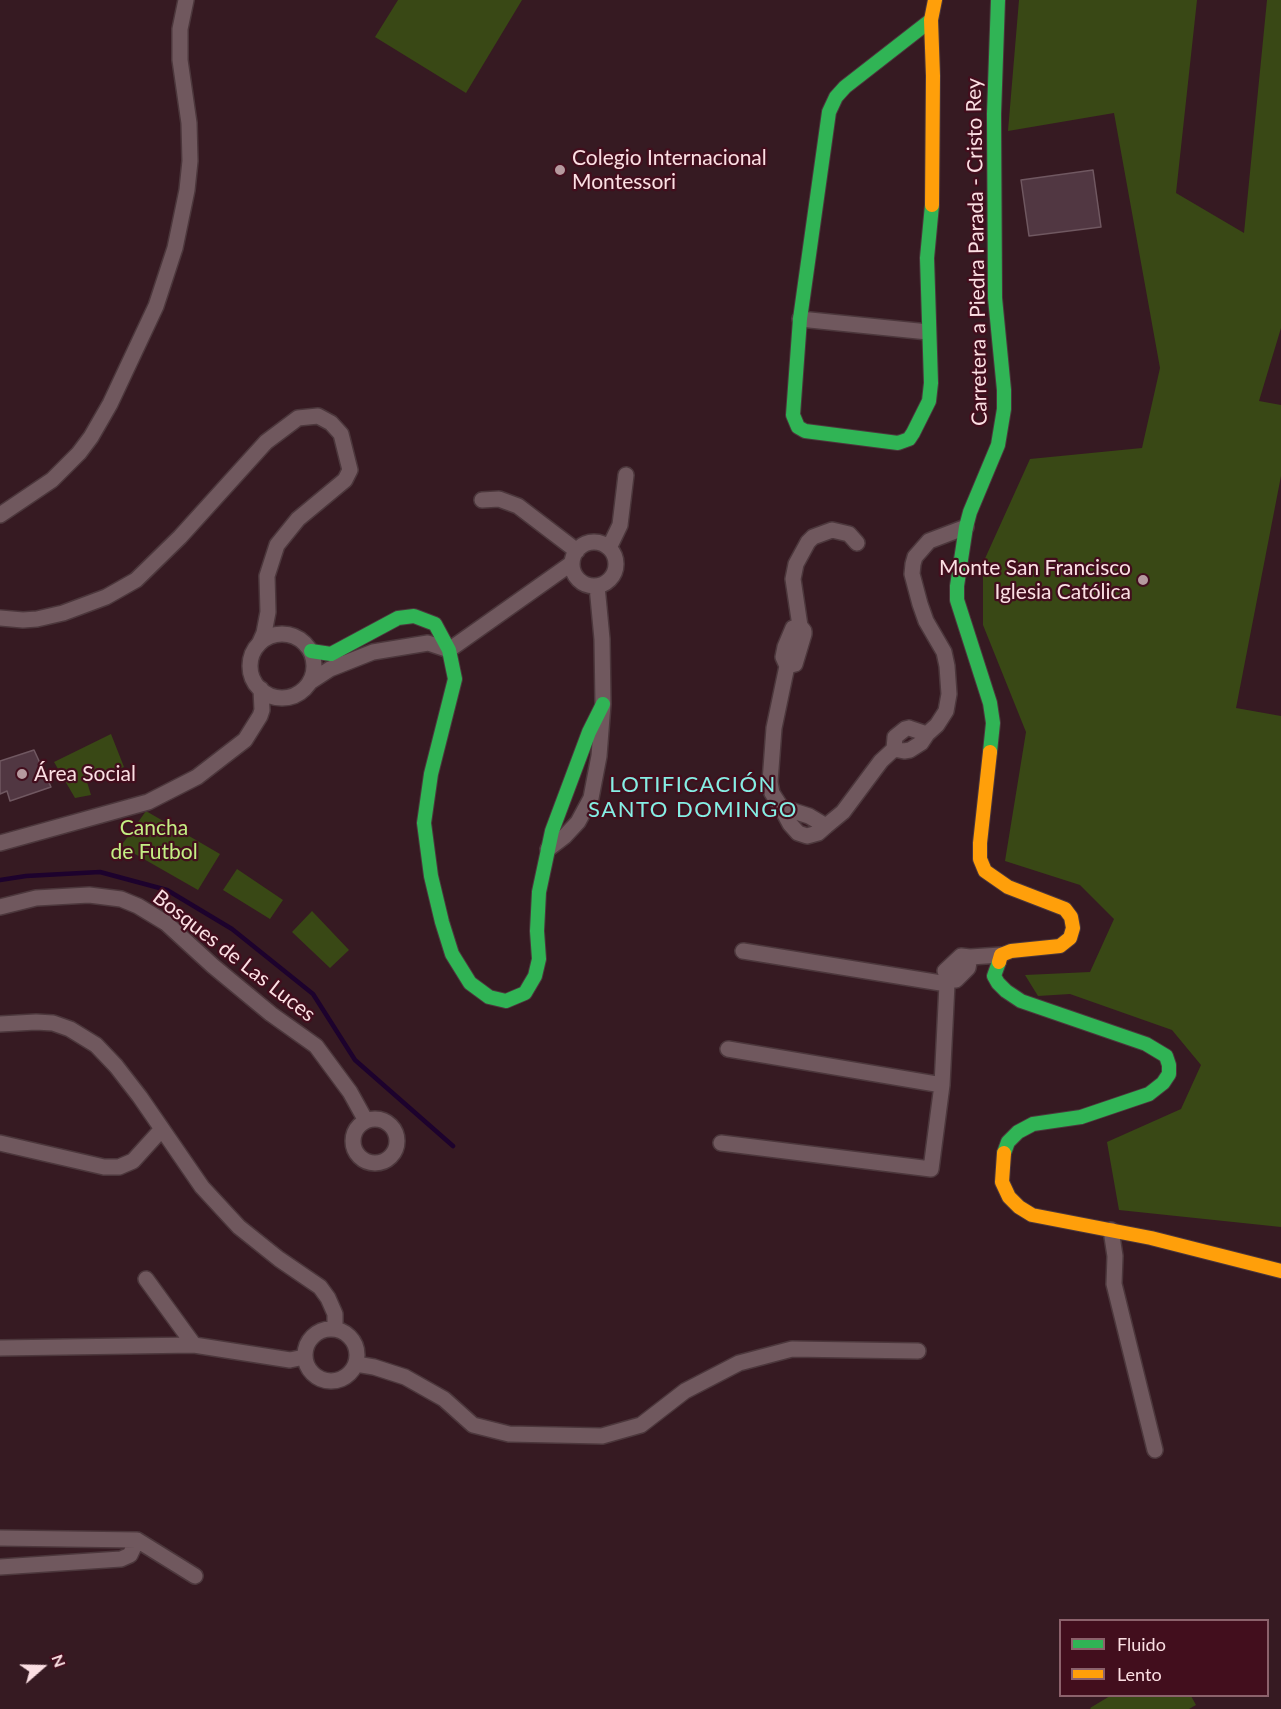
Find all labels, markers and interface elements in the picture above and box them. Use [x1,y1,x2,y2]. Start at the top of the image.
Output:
street label: Carretera a Piedra Parada - Cristo Rey [961,78,993,426]
place label: Colegio Internacional Montessori [572,145,767,195]
marker: Colegio Internacional Montessori [553,163,567,177]
place label: Monte San Francisco Iglesia Católica [939,555,1131,605]
marker: Monte San Francisco Iglesia Católica [1136,573,1150,587]
place label: Área Social [34,761,136,787]
marker: Área Social [15,767,29,781]
district label: LOTIFICACIÓN SANTO DOMINGO [588,772,798,824]
park label: Cancha de Futbol [110,815,198,865]
street label: Bosques de Las Luces [148,885,320,1027]
legend [1059,1619,1269,1697]
text: Fluido [1117,1633,1166,1655]
north arrow [12,1637,72,1697]
text: N [48,1652,70,1670]
text: Lento [1117,1663,1162,1685]

